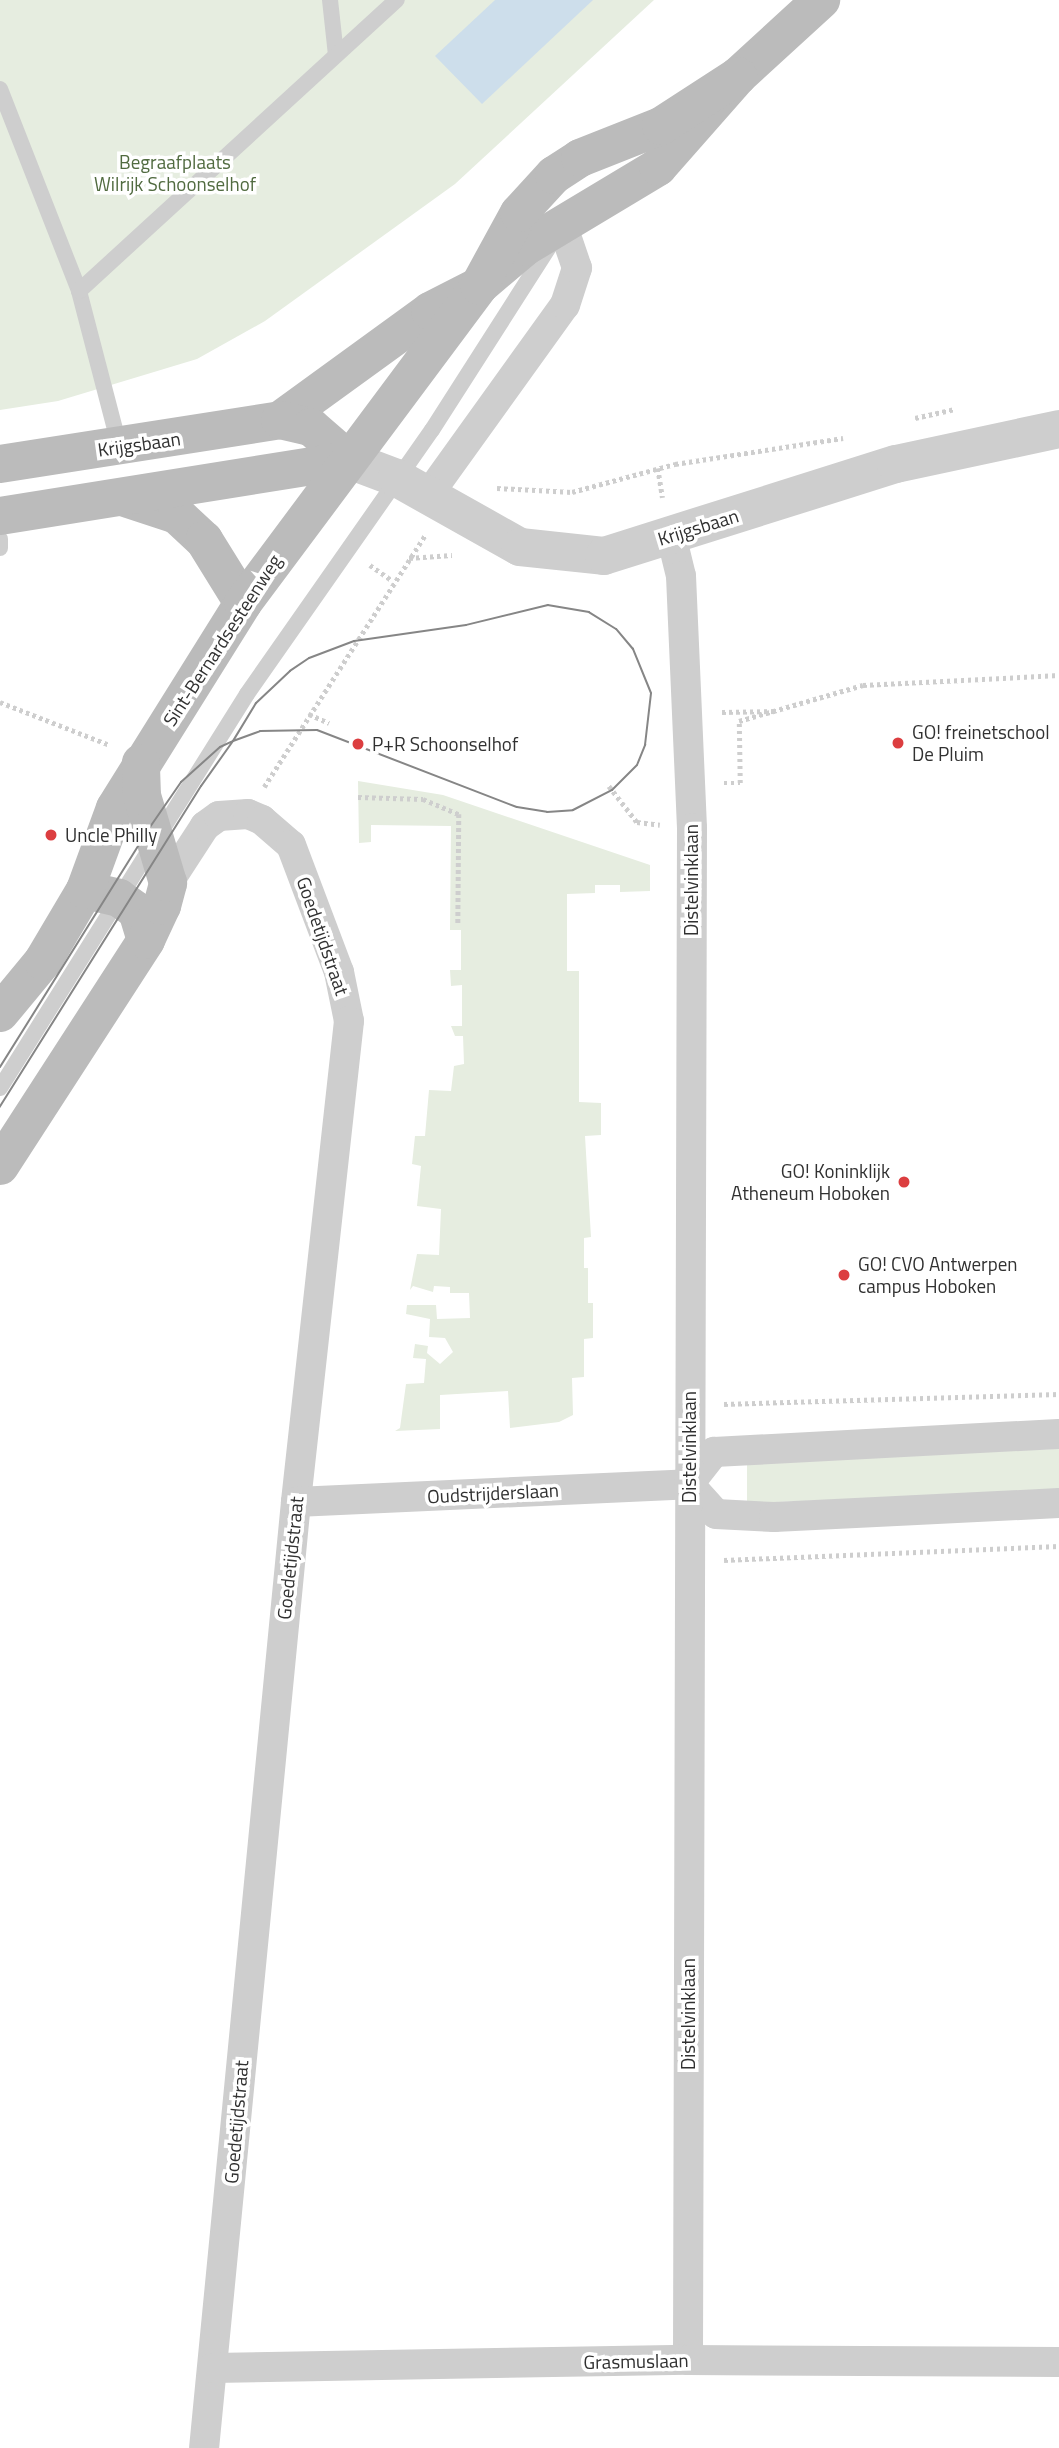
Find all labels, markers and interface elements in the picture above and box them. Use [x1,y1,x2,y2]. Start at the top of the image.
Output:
park label: Begraafplaats Wilrijk Schoonselhof [94,151,256,195]
street label: Krijgsbaan [96,427,182,461]
street label: Krijgsbaan [655,504,741,550]
street label: Sint-Bernardsesteenweg [158,550,286,730]
place label: GO! freinetschool De Pluim [912,721,1050,765]
place label: P+R Schoonselhof [372,733,518,755]
marker: GO! freinetschool De Pluim [890,735,906,751]
marker: P+R Schoonselhof [350,736,366,752]
place label: Uncle Philly [65,824,157,846]
street label: Distelvinklaan [680,824,702,936]
marker: Uncle Philly [43,827,59,843]
street label: Goedetijdstraat [292,874,354,998]
place label: GO! Koninklijk Atheneum Hoboken [731,1160,890,1204]
marker: GO! Koninklijk Atheneum Hoboken [896,1174,912,1190]
place label: GO! CVO Antwerpen campus Hoboken [858,1253,1018,1297]
marker: GO! CVO Antwerpen campus Hoboken [836,1267,852,1283]
street label: Distelvinklaan [678,1391,700,1503]
street label: Oudstrijderslaan [427,1478,559,1508]
street label: Goedetijdstraat [272,1495,308,1621]
street label: Distelvinklaan [677,1958,699,2070]
street label: Goedetijdstraat [219,2059,253,2185]
street label: Grasmuslaan [583,2349,689,2373]

